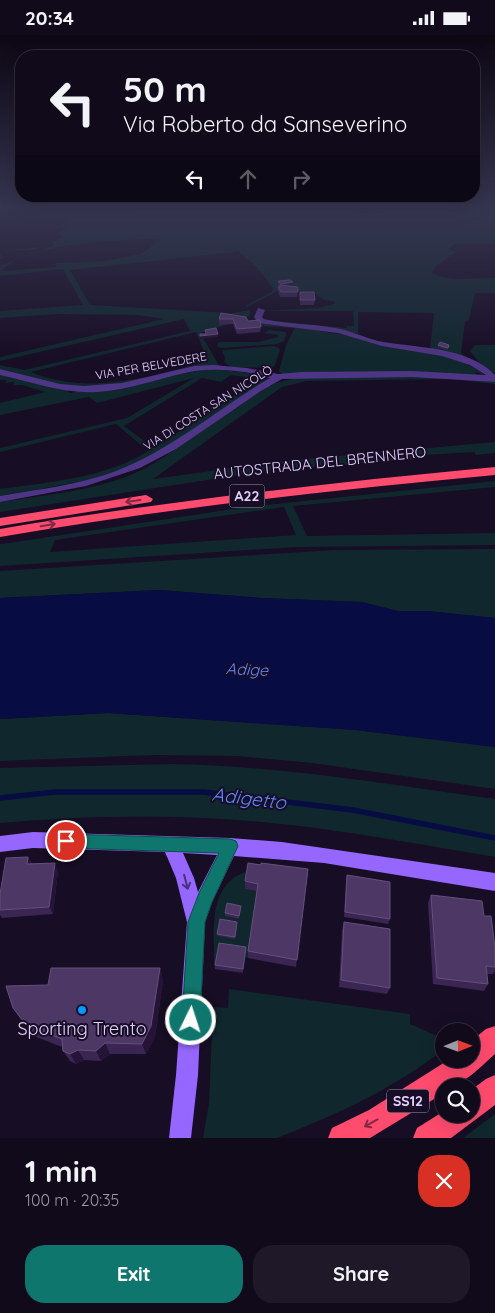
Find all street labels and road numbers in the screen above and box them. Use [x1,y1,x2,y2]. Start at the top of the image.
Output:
street label: VIA PER BELVEDERE [94,348,208,383]
street label: VIA DI COSTA SAN NICOLÒ [140,362,275,453]
street label: AUTOSTRADA DEL BRENNERO [213,442,427,483]
road number: A22 [230,485,264,507]
road number: SS12 [387,1089,429,1113]

